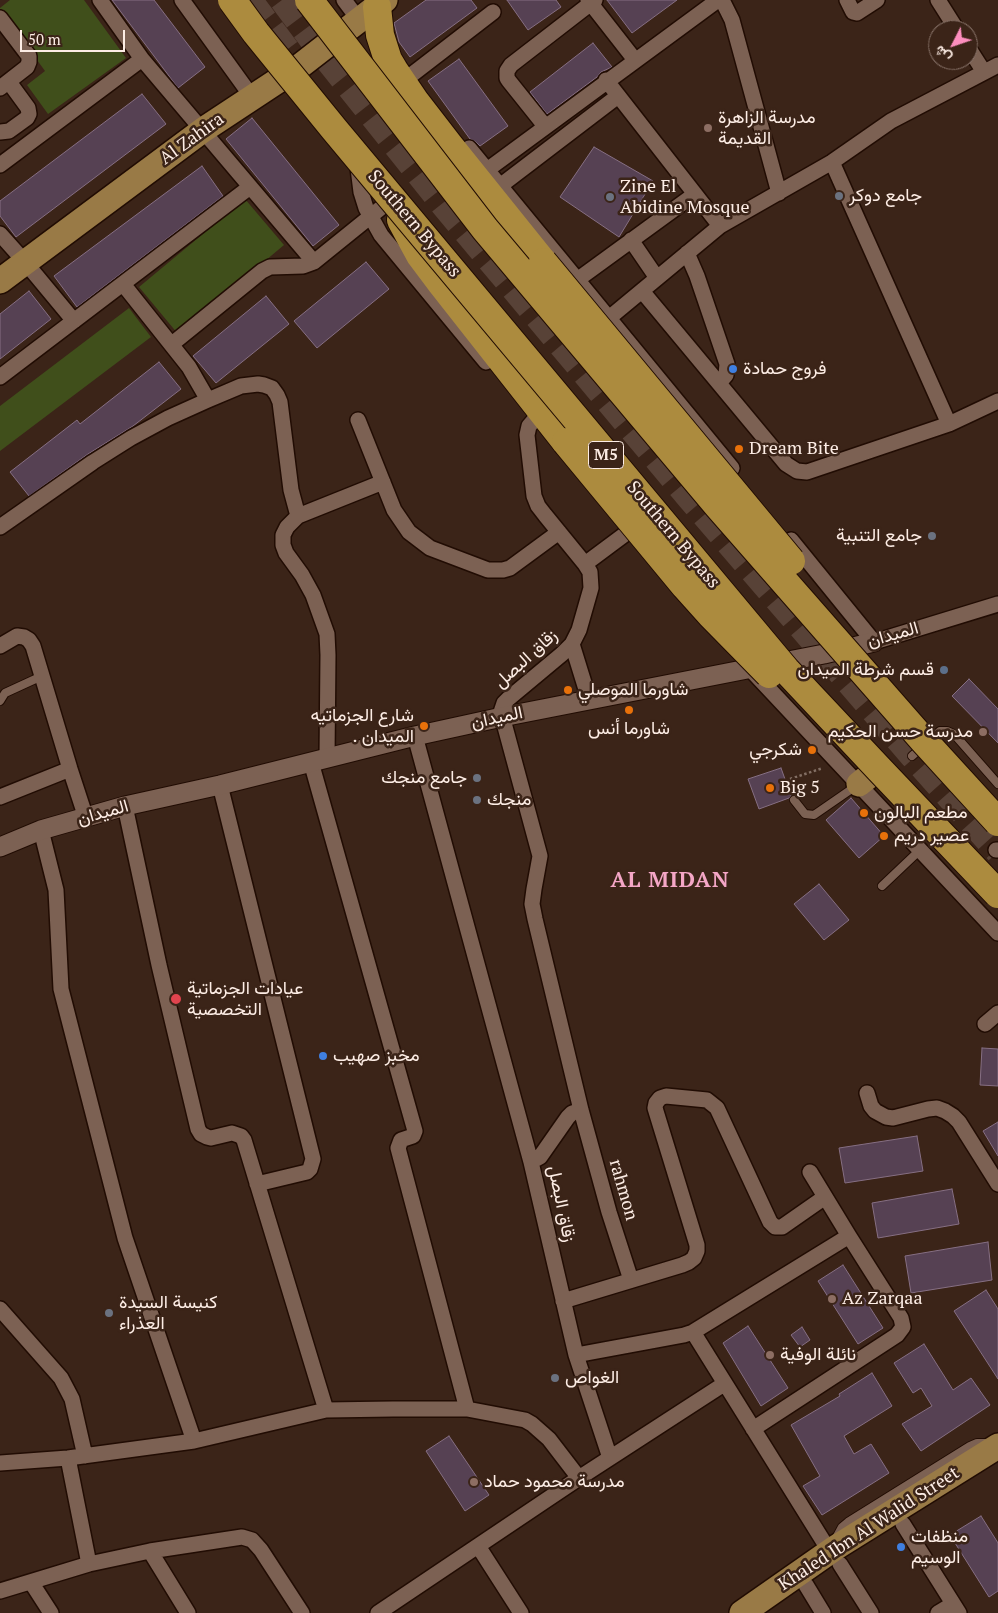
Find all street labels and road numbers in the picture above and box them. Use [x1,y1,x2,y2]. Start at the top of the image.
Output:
street label: Al Zahira [156,108,228,170]
street label: Southern Bypass [363,166,465,282]
road number: M5 [588,442,624,468]
street label: Southern Bypass [622,477,724,593]
street label: الميدان [865,617,921,653]
street label: زقاق البصل [490,625,562,693]
street label: الميدان [469,702,525,734]
street label: الميدان [75,795,131,831]
street label: rahmon [604,1157,642,1223]
street label: زقاق البصل [542,1164,580,1244]
street label: Khaled Ibn Al Walid Street [774,1462,964,1596]

